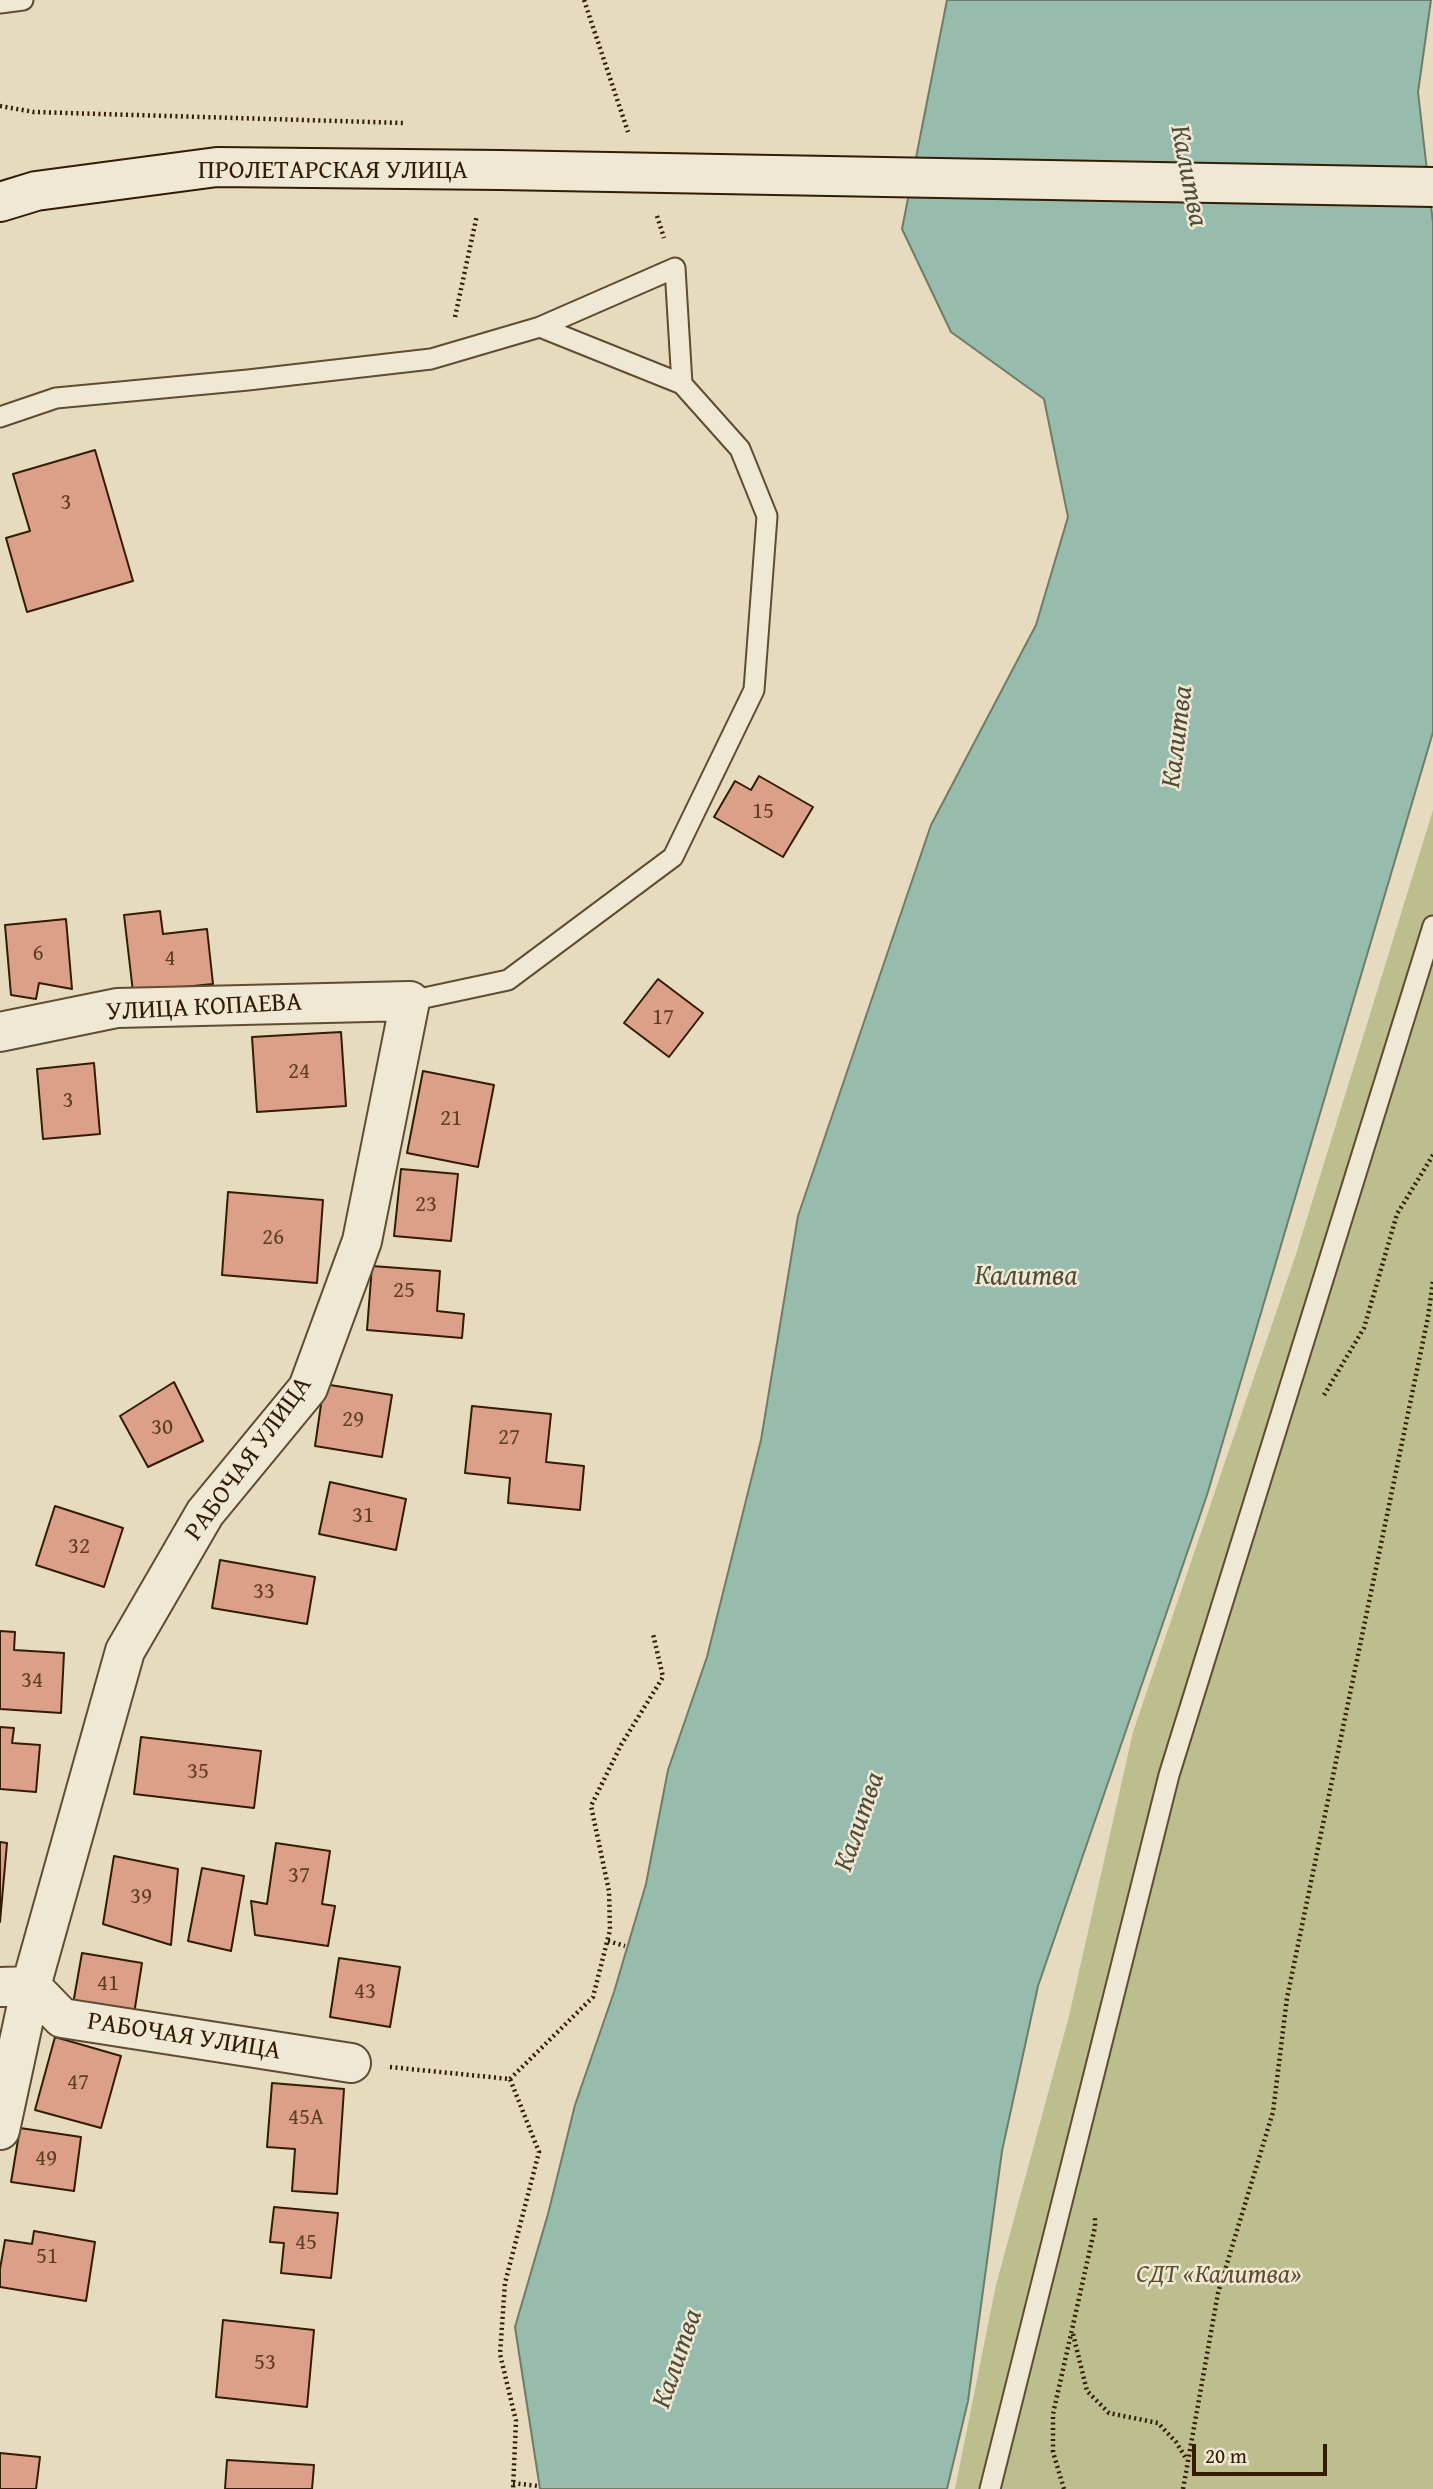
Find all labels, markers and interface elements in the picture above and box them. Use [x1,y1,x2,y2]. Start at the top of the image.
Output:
water label: Калитва [1162,122,1214,230]
street label: ПРОЛЕТАРСКАЯ УЛИЦА [198,155,468,187]
house number: 3 [60,489,72,517]
water label: Калитва [1155,684,1201,790]
house number: 15 [752,798,774,826]
house number: 6 [32,940,44,968]
house number: 4 [164,945,176,973]
street label: УЛИЦА КОПАЕВА [105,987,303,1029]
house number: 17 [652,1004,674,1032]
house number: 24 [288,1058,310,1086]
house number: 3 [62,1087,74,1115]
house number: 21 [440,1105,462,1133]
house number: 23 [415,1191,437,1219]
house number: 26 [262,1224,284,1252]
water label: Калитва [975,1260,1077,1294]
house number: 25 [393,1277,415,1305]
street label: РАБОЧАЯ УЛИЦА [179,1371,319,1547]
house number: 29 [342,1406,364,1434]
house number: 30 [151,1414,173,1442]
house number: 27 [498,1424,520,1452]
house number: 31 [352,1502,374,1530]
house number: 32 [68,1533,90,1561]
house number: 33 [253,1578,275,1606]
house number: 34 [21,1667,43,1695]
house number: 35 [187,1758,209,1786]
water label: Калитва [827,1768,893,1876]
house number: 37 [288,1862,310,1890]
house number: 39 [130,1883,152,1911]
house number: 41 [97,1970,119,1998]
house number: 43 [354,1978,376,2006]
street label: РАБОЧАЯ УЛИЦА [85,2006,283,2068]
house number: 47 [67,2069,89,2097]
house number: 45А [288,2104,324,2132]
house number: 49 [35,2145,57,2173]
house number: 45 [295,2229,317,2257]
house number: 51 [36,2243,58,2271]
park label: СДТ «Калитва» [1136,2259,1302,2291]
water label: Калитва [645,2305,711,2413]
house number: 53 [254,2349,276,2377]
scale bar [1195,2430,1330,2474]
text: 20 m [1205,2440,1247,2471]

